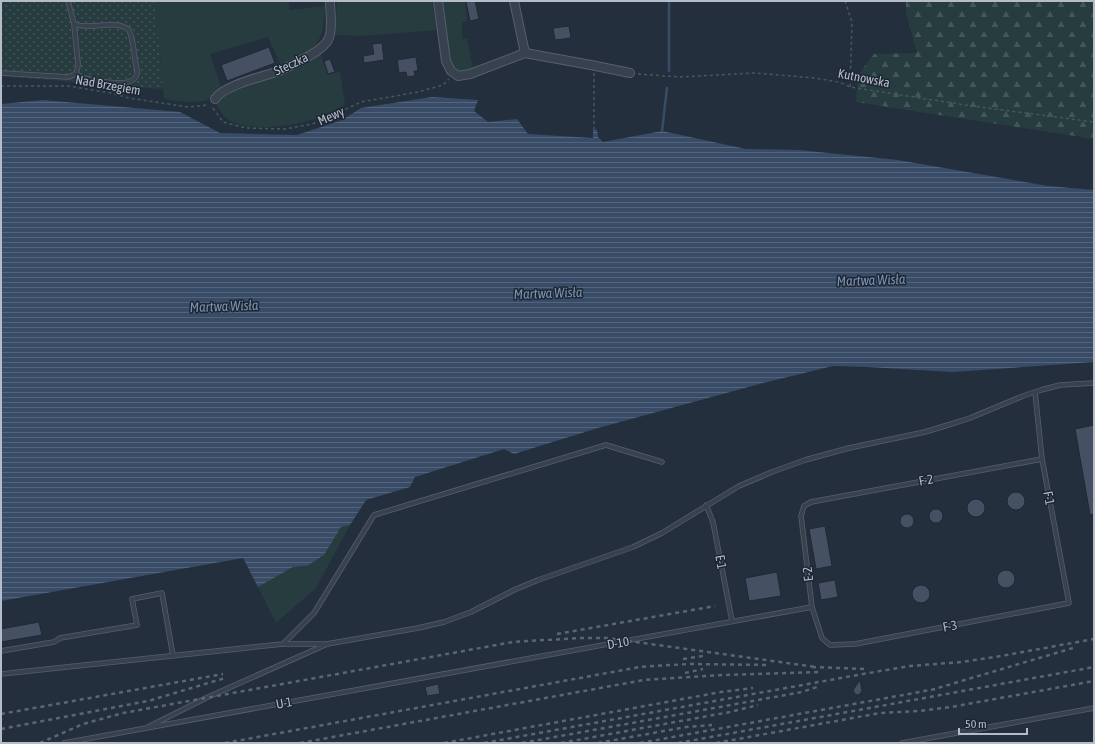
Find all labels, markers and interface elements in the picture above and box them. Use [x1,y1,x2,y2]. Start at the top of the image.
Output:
street label: Steczka [271,50,311,78]
street label: Kutnowska [837,66,891,90]
street label: Nad Brzegiem [74,72,142,98]
street label: Mewy [315,103,347,128]
water label: Martwa Wisła [836,271,906,289]
water label: Martwa Wisła [513,284,583,302]
water label: Martwa Wisła [189,297,259,315]
street label: F-2 [917,471,935,489]
street label: F-1 [1040,490,1058,506]
street label: E-1 [712,554,730,570]
street label: E-2 [800,566,816,582]
street label: F-3 [941,617,959,635]
street label: D-10 [606,634,630,652]
street label: U-1 [275,694,293,712]
scale bar [959,710,1027,736]
text: 50 m [965,717,987,731]

